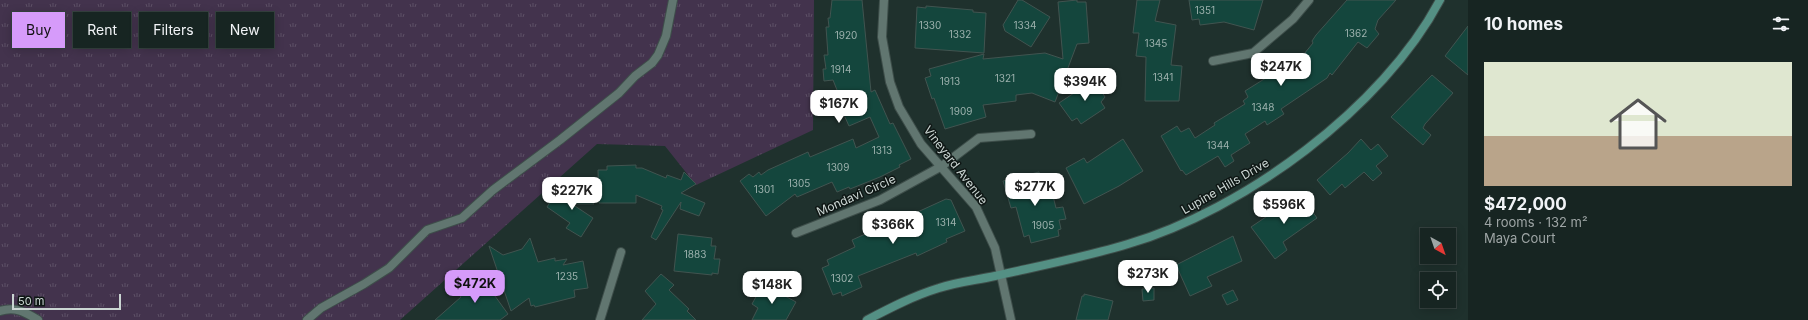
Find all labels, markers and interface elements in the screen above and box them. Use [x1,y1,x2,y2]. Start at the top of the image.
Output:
house number: 1351 [1195,4,1215,16]
chip: Buy [12,12,65,48]
chip: Rent [73,12,131,48]
chip: Filters [139,12,208,48]
chip: New [216,12,274,48]
icon: filters [1770,13,1792,35]
text: 10 homes [1484,14,1563,34]
house number: 1330 [919,19,941,31]
house number: 1334 [1014,19,1036,31]
house number: 1362 [1345,27,1367,39]
house number: 1332 [949,28,971,40]
house number: 1920 [835,29,857,41]
house number: 1345 [1145,37,1167,49]
pin: $247K [1253,53,1309,87]
text: $247K [1260,58,1302,74]
house number: 1914 [831,63,851,75]
pin: $394K [1057,68,1113,102]
house number: 1341 [1153,71,1173,83]
house number: 1321 [995,72,1015,84]
text: $394K [1063,73,1107,89]
house number: 1913 [940,75,960,87]
icon: home [1602,88,1674,160]
pin: $167K [811,90,867,124]
text: $167K [819,95,859,111]
house number: 1348 [1252,101,1274,113]
house number: 1909 [950,105,972,117]
street label: Vineyard Avenue [921,123,991,207]
house number: 1344 [1206,139,1230,151]
house number: 1313 [872,144,892,156]
street label: Lupine Hills Drive [1179,155,1271,217]
house number: 1309 [827,161,849,173]
street label: Mondavi Circle [814,171,898,219]
pin: $277K [1007,173,1063,207]
pin: $227K [544,177,600,211]
house number: 1305 [788,177,810,189]
text: $277K [1014,178,1056,194]
text: $227K [551,182,593,198]
house number: 1301 [754,183,774,195]
pin: $596K [1256,191,1312,225]
text: $472,000 [1484,194,1567,214]
text: $596K [1262,196,1306,212]
pin: $366K [865,211,921,245]
text: 4 rooms · 132 m² [1484,214,1588,230]
text: $366K [871,216,915,232]
house number: 1314 [936,216,956,228]
house number: 1905 [1032,219,1054,231]
north arrow [1420,228,1456,264]
map controls [1420,228,1456,308]
text: Maya Court [1484,230,1555,246]
house number: 1883 [684,248,706,260]
pin: $273K [1120,260,1176,294]
text: $273K [1127,265,1169,281]
pin: $472K [447,270,503,304]
house number: 1235 [556,270,578,282]
pin: $148K [744,271,800,305]
house number: 1302 [831,272,853,284]
button: locate [1420,272,1456,308]
text: $472K [454,275,496,291]
text: $148K [752,276,792,292]
scale bar [12,292,121,311]
text: 50 m [18,294,44,308]

